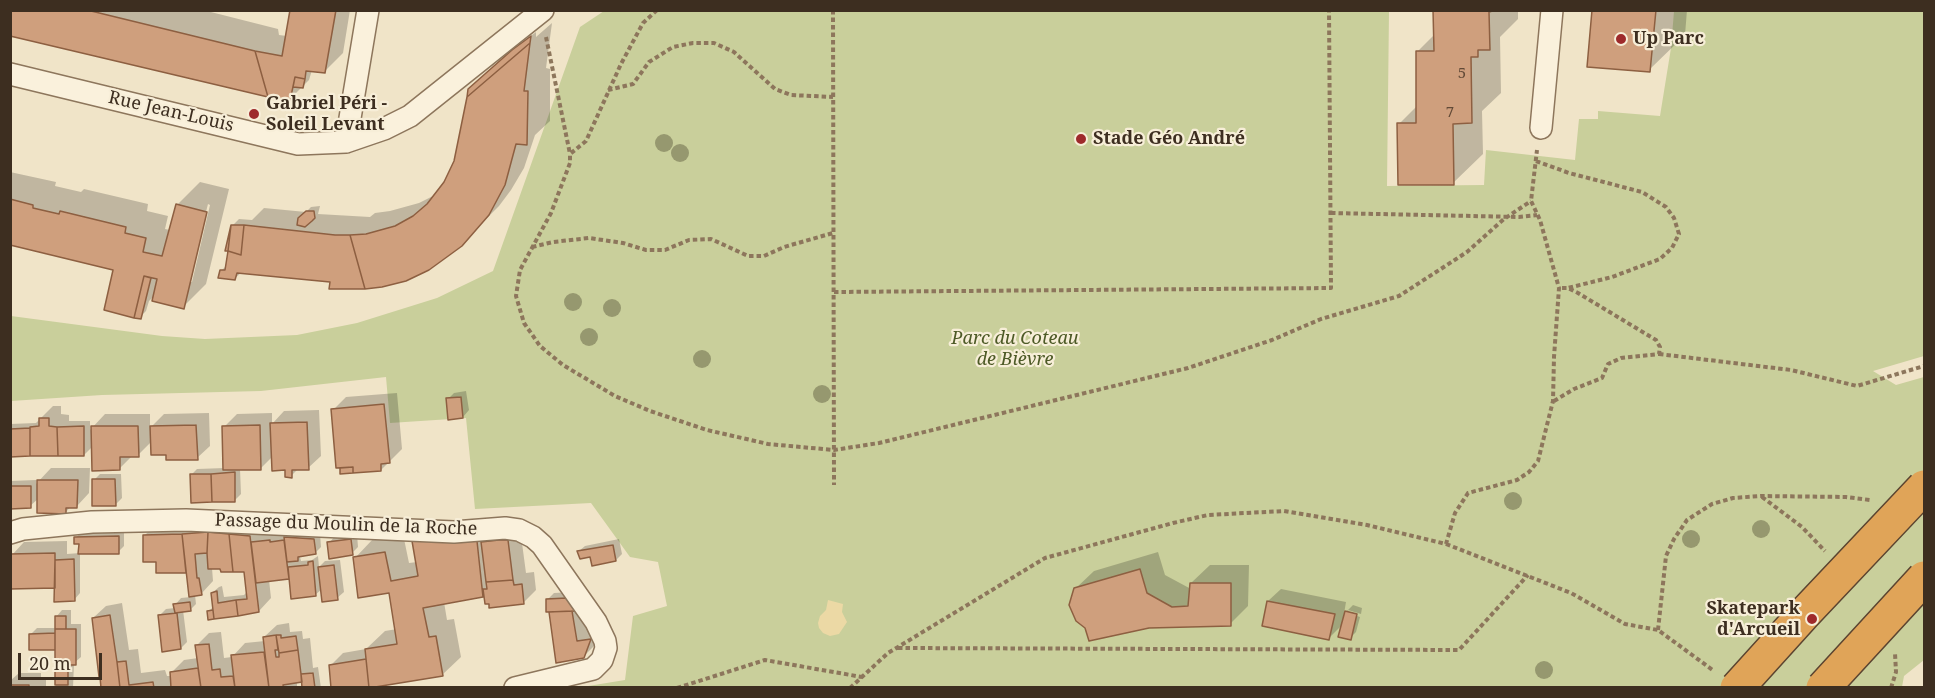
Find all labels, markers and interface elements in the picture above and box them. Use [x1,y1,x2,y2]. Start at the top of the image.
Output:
place label: Up Parc [1633,28,1704,50]
marker: Up Parc [1614,32,1628,46]
house number: 5 [1458,65,1466,83]
street label: Rue Jean-Louis [106,87,236,137]
place label: Gabriel Péri - Soleil Levant [266,93,387,136]
house number: 7 [1446,104,1454,122]
marker: Gabriel Péri - Soleil Levant [247,107,261,121]
place label: Stade Géo André [1093,128,1245,150]
marker: Stade Géo André [1074,132,1088,146]
park label: Parc du Coteau de Bièvre [951,328,1079,370]
street label: Passage du Moulin de la Roche [214,510,478,540]
place label: Skatepark d'Arcueil [1706,598,1800,640]
marker: Skatepark d'Arcueil [1805,612,1819,626]
scale bar [21,641,105,679]
text: 20 m [29,651,71,675]

